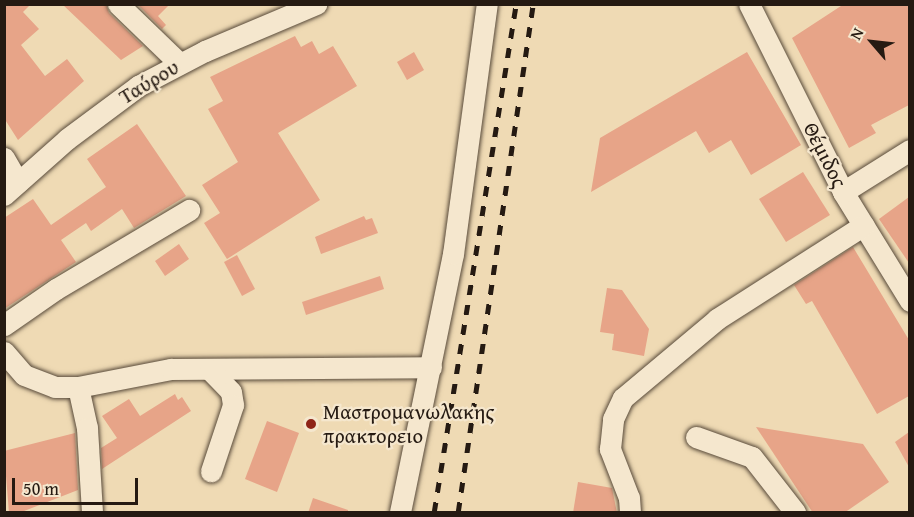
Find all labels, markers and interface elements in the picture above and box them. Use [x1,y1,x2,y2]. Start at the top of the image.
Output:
north arrow [842,12,902,72]
text: N [843,23,869,44]
street label: Ταύρου [115,54,183,110]
street label: Θέμιδος [798,118,852,192]
place label: Μαστρομανωλακης πρακτορειο [323,399,494,449]
marker: Μαστρομανωλακης πρακτορειο [304,417,318,431]
scale bar [15,466,141,504]
text: 50 m [23,475,59,502]

